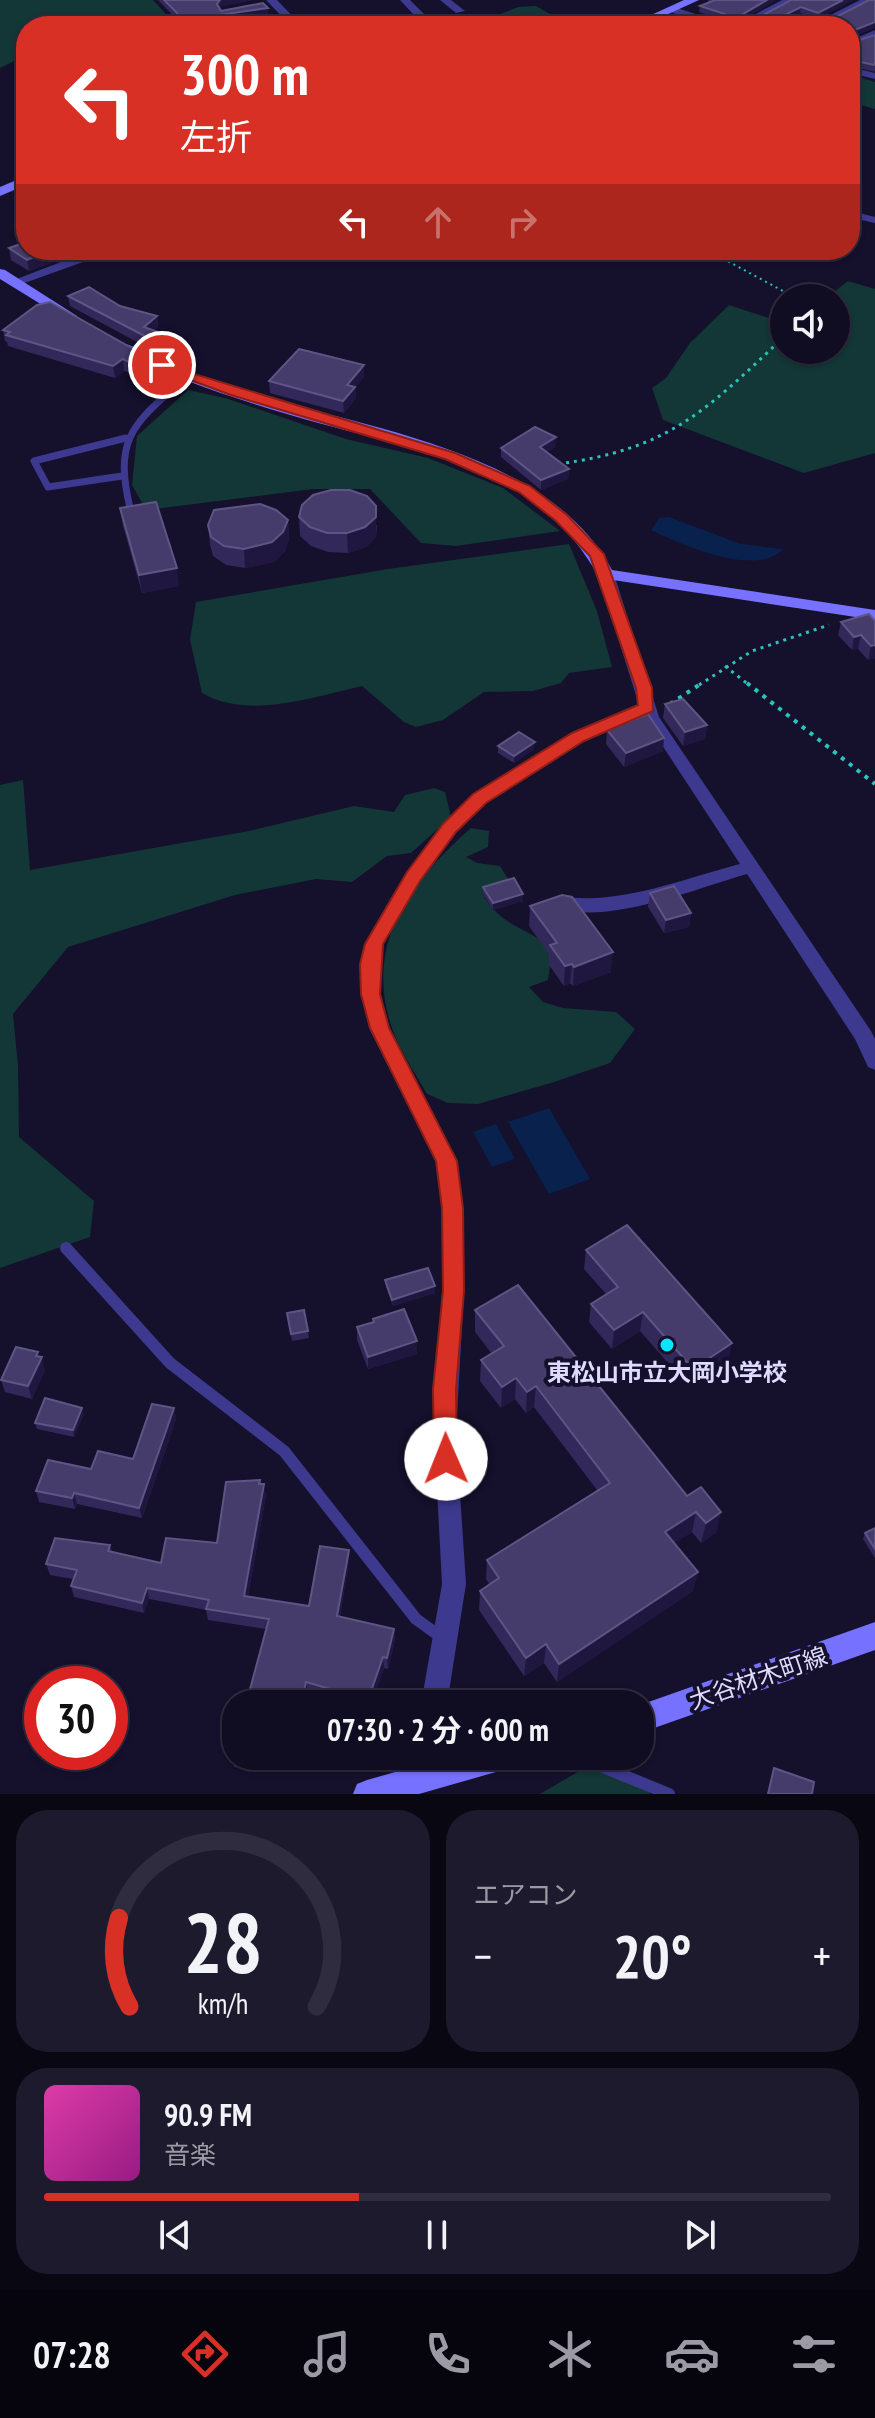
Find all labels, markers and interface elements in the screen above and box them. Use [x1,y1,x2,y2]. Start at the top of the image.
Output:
text: 300 m [180,38,309,110]
icon: left [48,48,152,152]
text: 左折 [180,113,252,160]
icon: left [332,200,376,244]
icon: ahead [416,200,460,244]
icon: right [500,200,544,244]
map controls [770,284,850,364]
button: sound [770,284,850,364]
pin [128,331,196,399]
icon: arrive [140,343,184,387]
marker: 東松山市立大岡小学校 [658,1336,676,1354]
place label: 東松山市立大岡小学校 [547,1357,787,1388]
position arrow [404,1417,488,1501]
street label: 大谷材木町線 [685,1640,831,1716]
speed limit sign: 30 [24,1666,128,1770]
text: 07:30 · 2 分 · 600 m [327,1710,549,1749]
text: エアコン [474,1878,578,1911]
text: 28 [183,1888,263,1996]
text: 20° [613,1917,692,1995]
text: − [474,1927,492,1984]
text: + [813,1927,831,1984]
text: km/h [197,1985,248,2022]
text: 90.9 FM [164,2095,252,2134]
text: 音楽 [164,2138,216,2171]
icon: previous [153,2213,197,2257]
icon: pause [415,2213,459,2257]
icon: next [678,2213,722,2257]
icon: directions [177,2326,233,2382]
icon: music [299,2326,355,2382]
icon: phone [420,2326,476,2382]
icon: climate [542,2326,598,2382]
icon: car [664,2326,720,2382]
icon: filters [786,2326,842,2382]
text: 07:28 [33,2331,111,2378]

